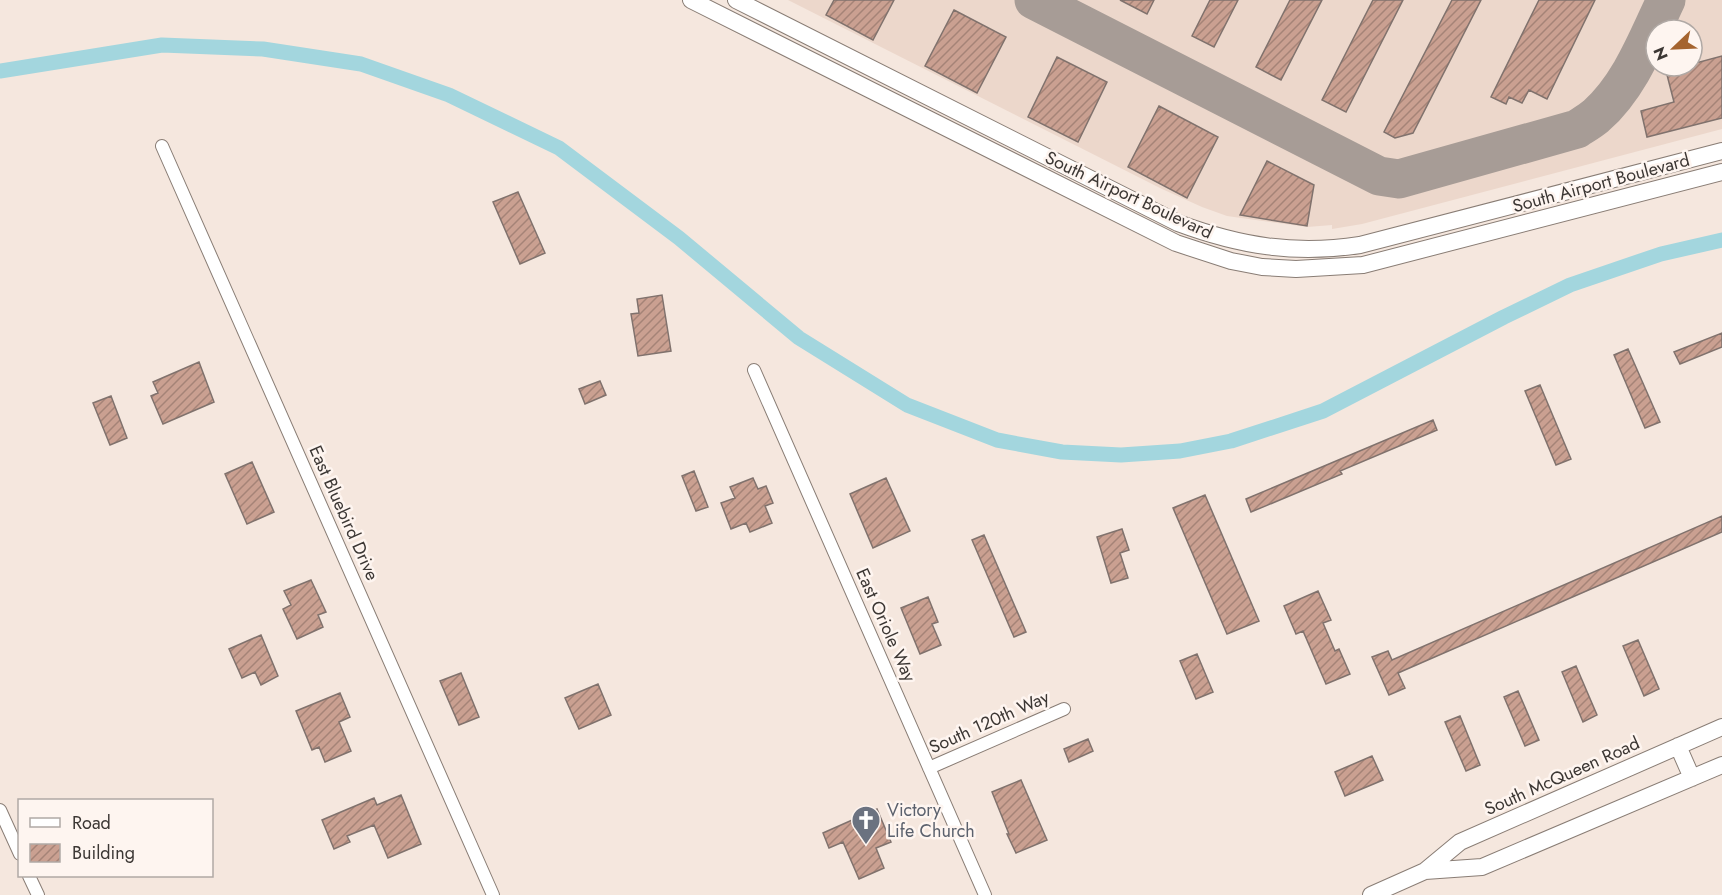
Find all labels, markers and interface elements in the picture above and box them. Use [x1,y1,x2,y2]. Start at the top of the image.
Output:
north arrow [1644,18,1704,78]
text: N [1648,43,1674,64]
street label: South Airport Boulevard [1041,145,1217,245]
street label: South Airport Boulevard [1509,147,1693,219]
street label: East Bluebird Drive [303,441,385,585]
street label: East Oriole Way [849,564,923,686]
street label: South 120th Way [925,684,1053,760]
street label: South McQueen Road [1480,730,1644,822]
place label: Victory Life Church [887,797,975,844]
legend [18,799,213,877]
church icon: Victory Life Church [850,804,882,846]
text: Road [72,810,111,836]
text: Building [72,840,135,866]

